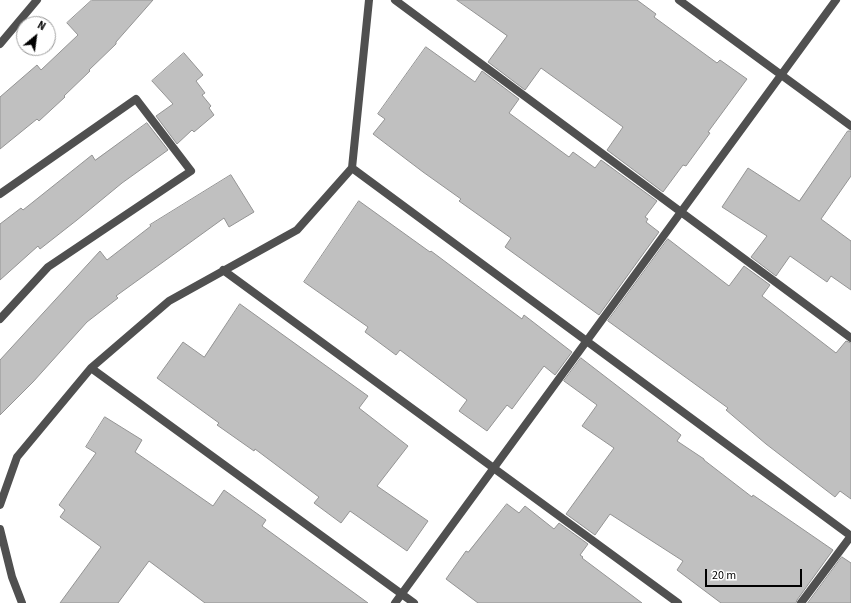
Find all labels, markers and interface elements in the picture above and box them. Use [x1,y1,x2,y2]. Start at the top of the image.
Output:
north arrow [16,16,56,56]
text: N [35,18,48,34]
scale bar [707,561,804,587]
text: 20 m [712,567,736,584]

